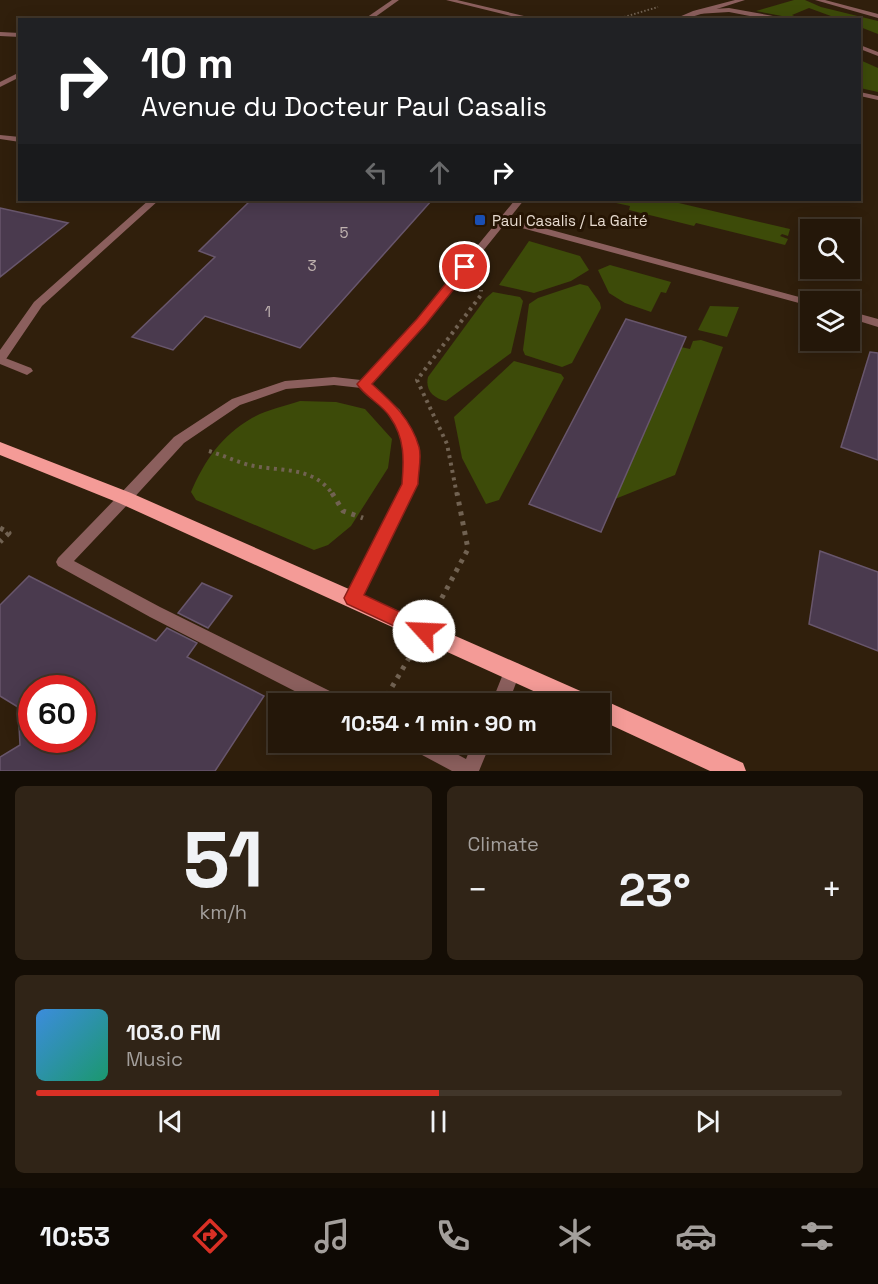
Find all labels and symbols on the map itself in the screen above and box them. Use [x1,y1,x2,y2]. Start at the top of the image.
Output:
place label: Paul Casalis / La Gaité [492,211,648,230]
marker: Paul Casalis / La Gaité [473,213,487,227]
house number: 5 [340,223,349,242]
pin [439,241,490,292]
house number: 3 [307,256,317,275]
house number: 1 [265,302,271,321]
position arrow [392,599,456,663]
speed limit sign: 60 [18,675,96,753]

